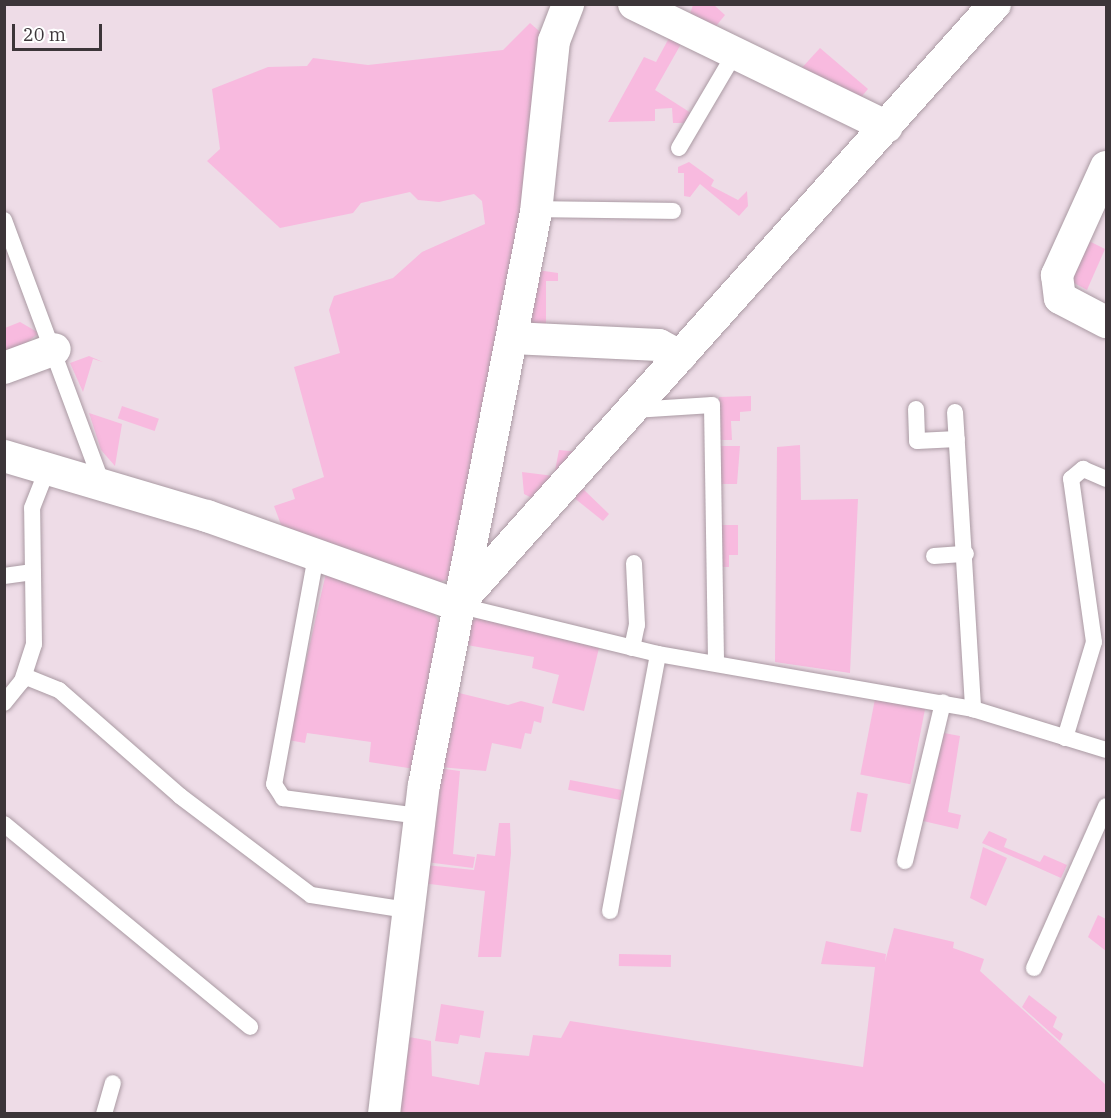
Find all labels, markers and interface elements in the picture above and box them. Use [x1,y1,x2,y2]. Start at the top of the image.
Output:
scale bar [15,12,105,50]
text: 20 m [23,23,66,46]

